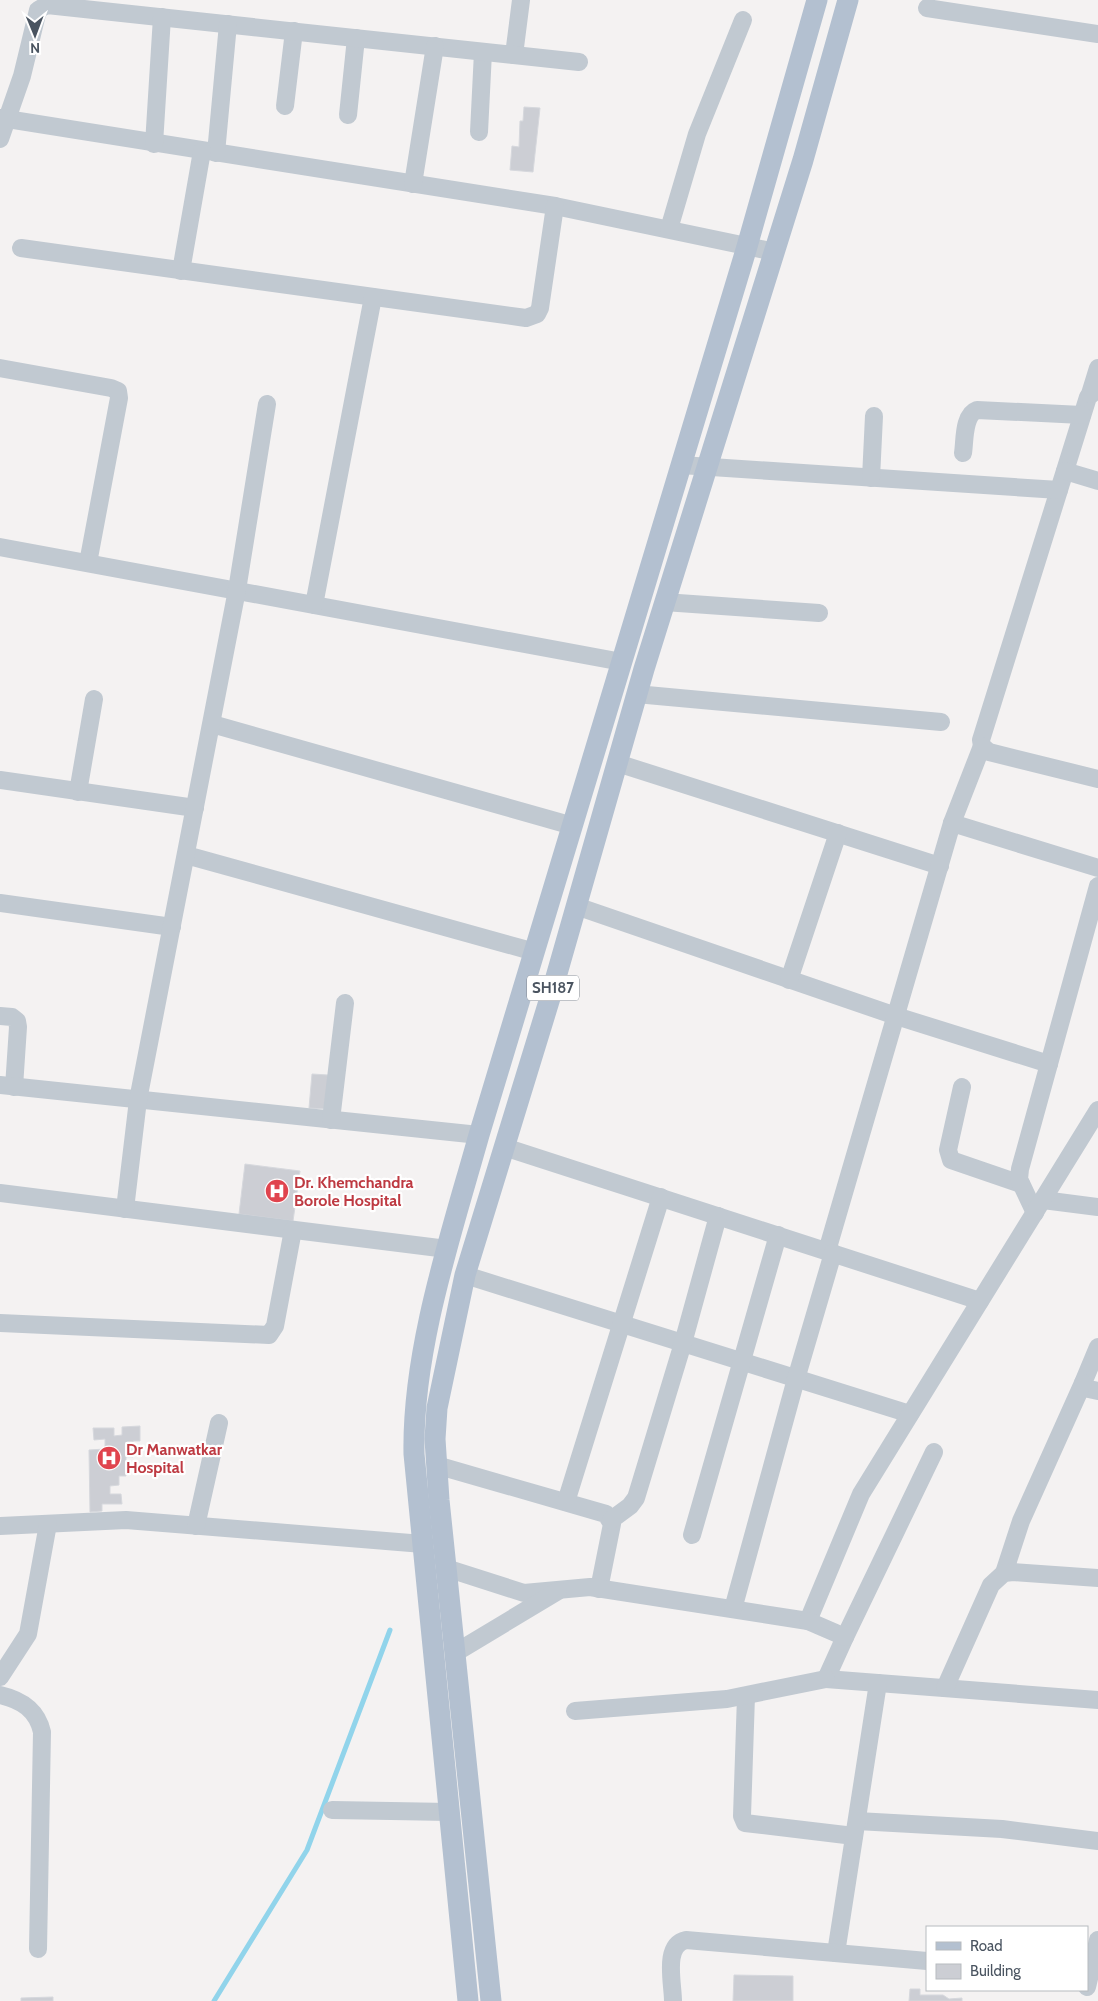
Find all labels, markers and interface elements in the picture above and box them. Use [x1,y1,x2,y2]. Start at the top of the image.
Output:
north arrow [10,10,60,60]
text: N [30,39,40,57]
road number: SH187 [527,976,579,1000]
place label: Dr. Khemchandra Borole Hospital [294,1173,414,1210]
hospital icon: Dr. Khemchandra Borole Hospital [264,1178,290,1204]
place label: Dr Manwatkar Hospital [126,1440,223,1477]
hospital icon: Dr Manwatkar Hospital [96,1445,122,1471]
legend [926,1926,1088,1991]
text: Road [970,1937,1003,1955]
text: Building [970,1962,1021,1980]

